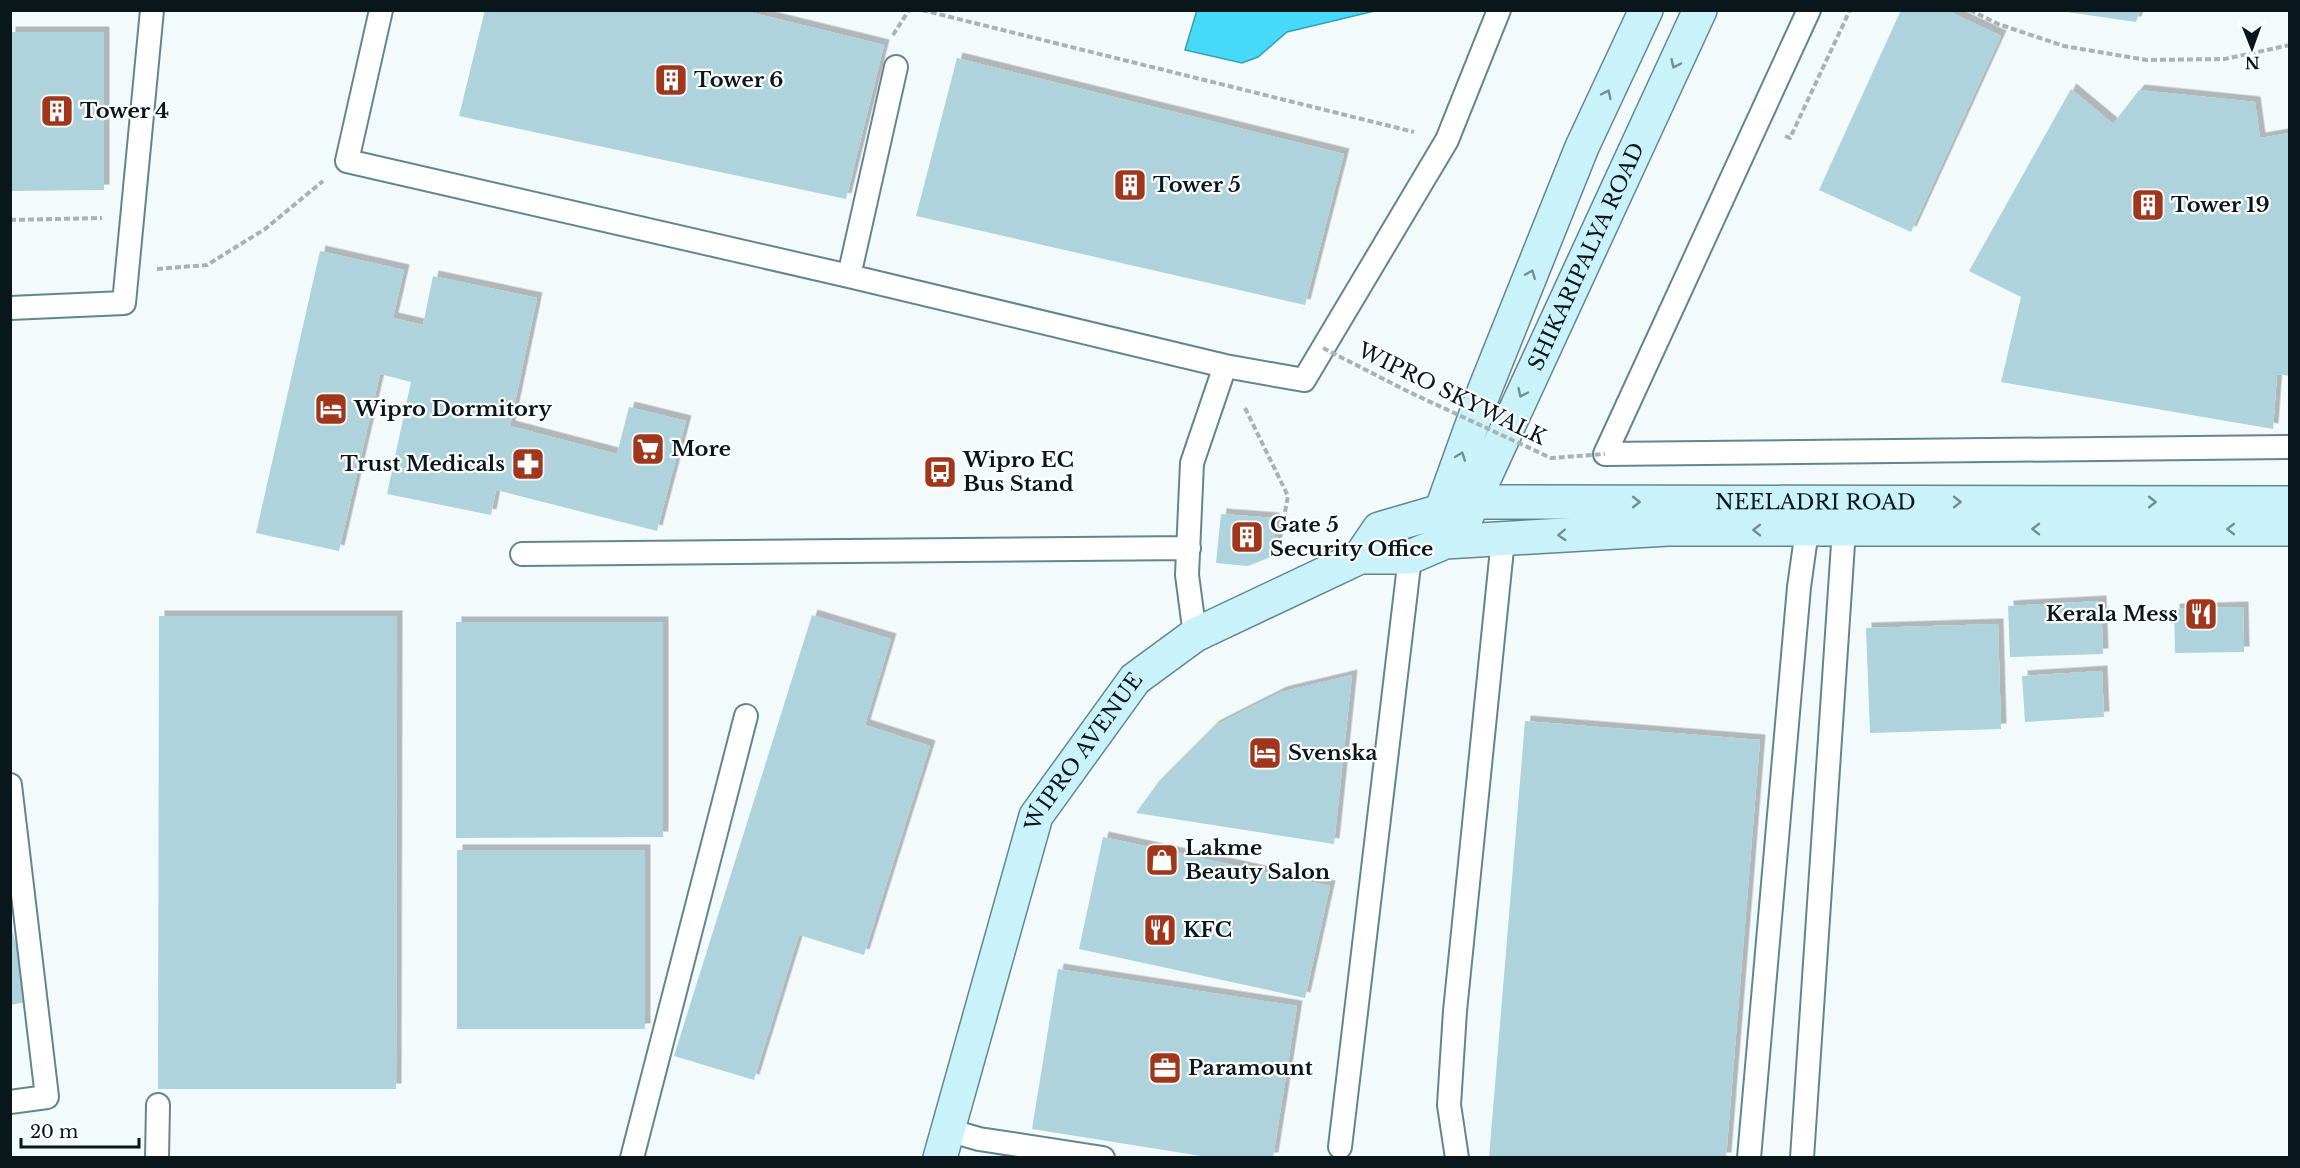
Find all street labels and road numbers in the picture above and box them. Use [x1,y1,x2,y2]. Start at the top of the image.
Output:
street label: SHIKARIPALYA ROAD [1523,139,1650,375]
street label: WIPRO SKYWALK [1353,337,1551,451]
street label: NEELADRI ROAD [1715,489,1916,516]
street label: WIPRO AVENUE [1019,668,1148,834]

